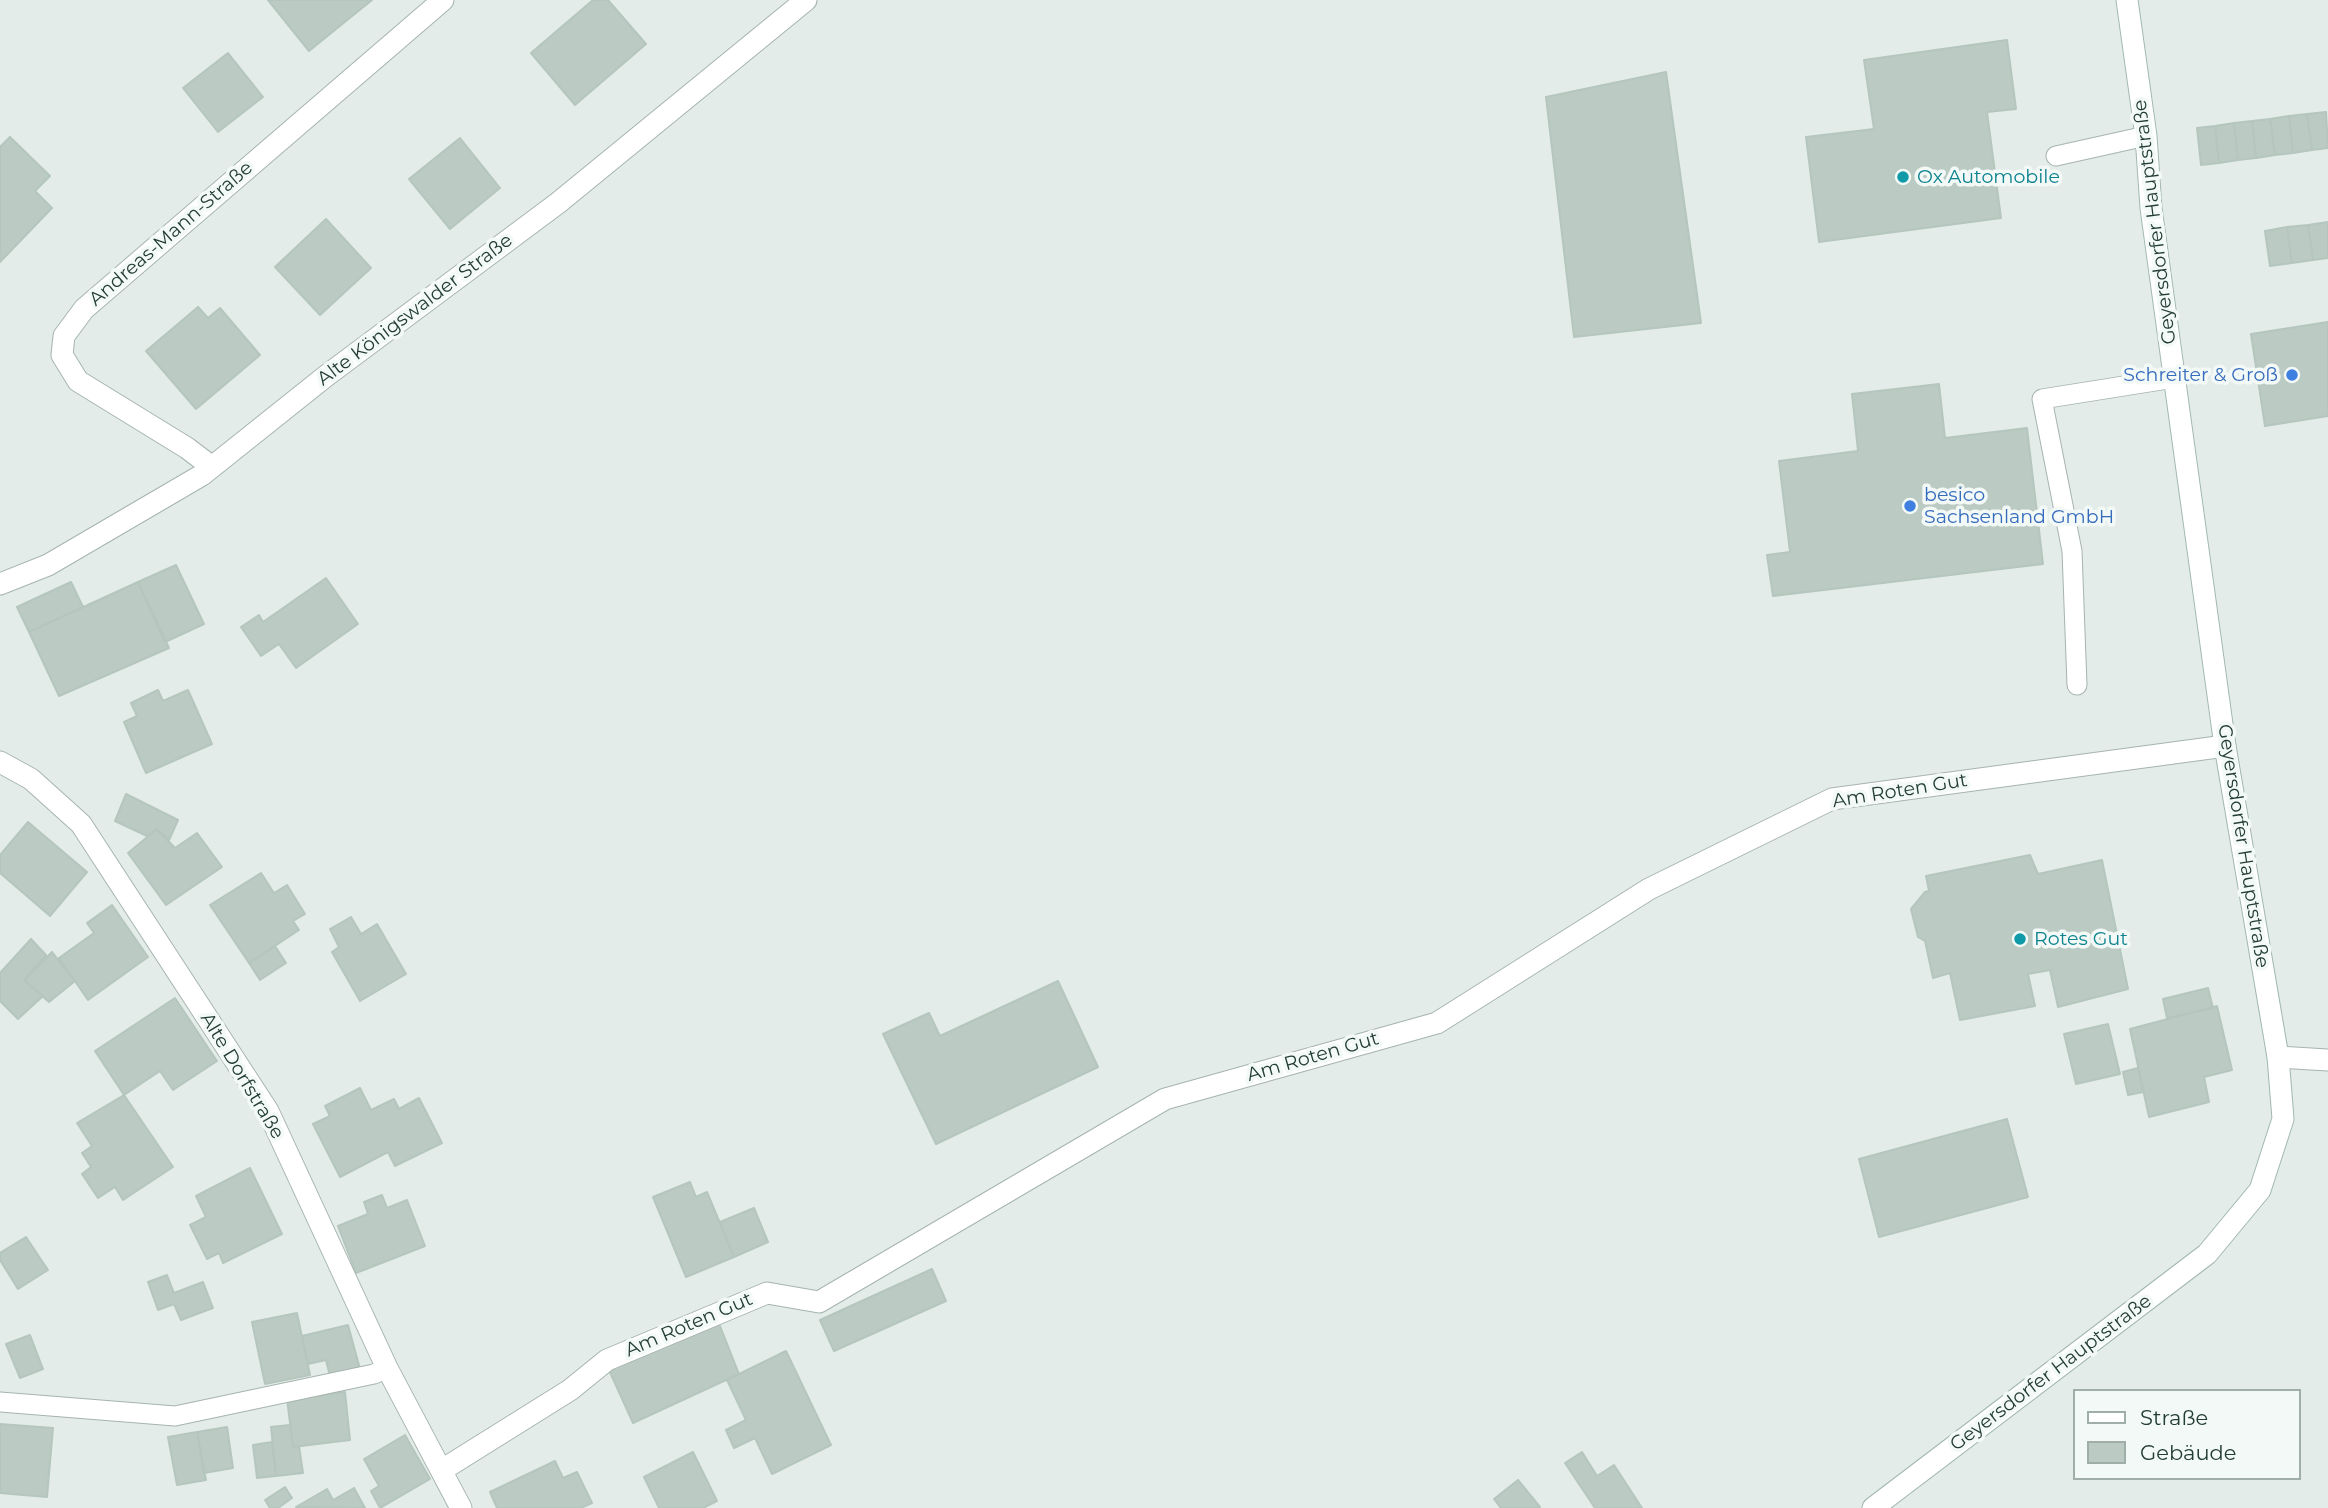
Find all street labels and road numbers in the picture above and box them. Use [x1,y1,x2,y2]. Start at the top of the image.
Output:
street label: Geyersdorfer Hauptstraße [2129,98,2181,346]
street label: Andreas-Mann-Straße [85,157,257,311]
street label: Alte Königswalder Straße [313,229,517,391]
street label: Geyersdorfer Hauptstraße [2212,723,2274,969]
street label: Am Roten Gut [1831,769,1969,813]
street label: Alte Dorfstraße [195,1009,289,1143]
street label: Am Roten Gut [1244,1027,1382,1087]
street label: Am Roten Gut [622,1288,756,1362]
street label: Geyersdorfer Hauptstraße [1946,1290,2156,1456]

